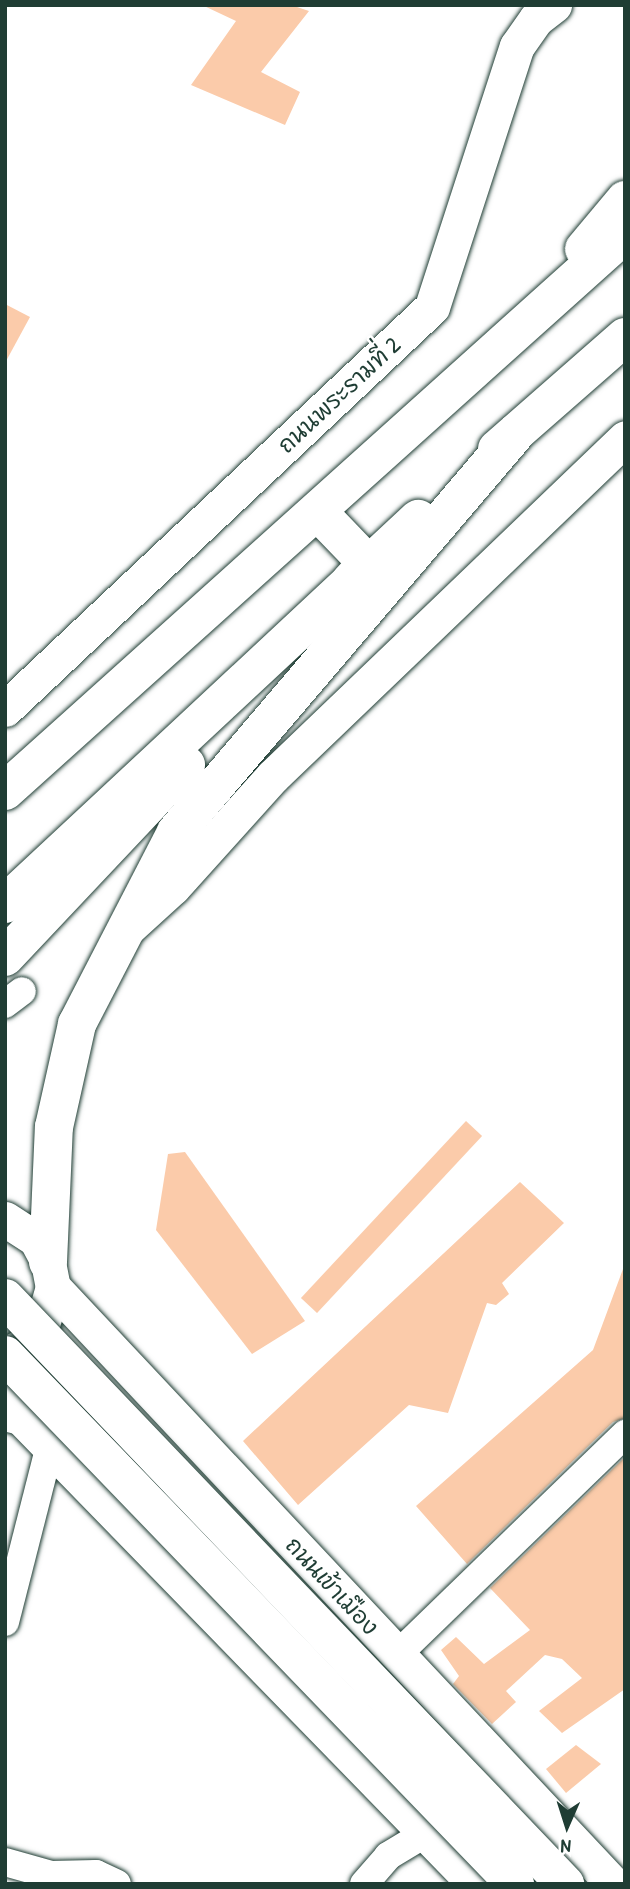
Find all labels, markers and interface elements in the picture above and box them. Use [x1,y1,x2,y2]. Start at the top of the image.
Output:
street label: ถนนพระรามที่ 2 [272,331,406,459]
street label: ถนนเข้าเมือง [280,1531,384,1641]
north arrow [532,1791,602,1861]
text: N [560,1834,572,1860]

